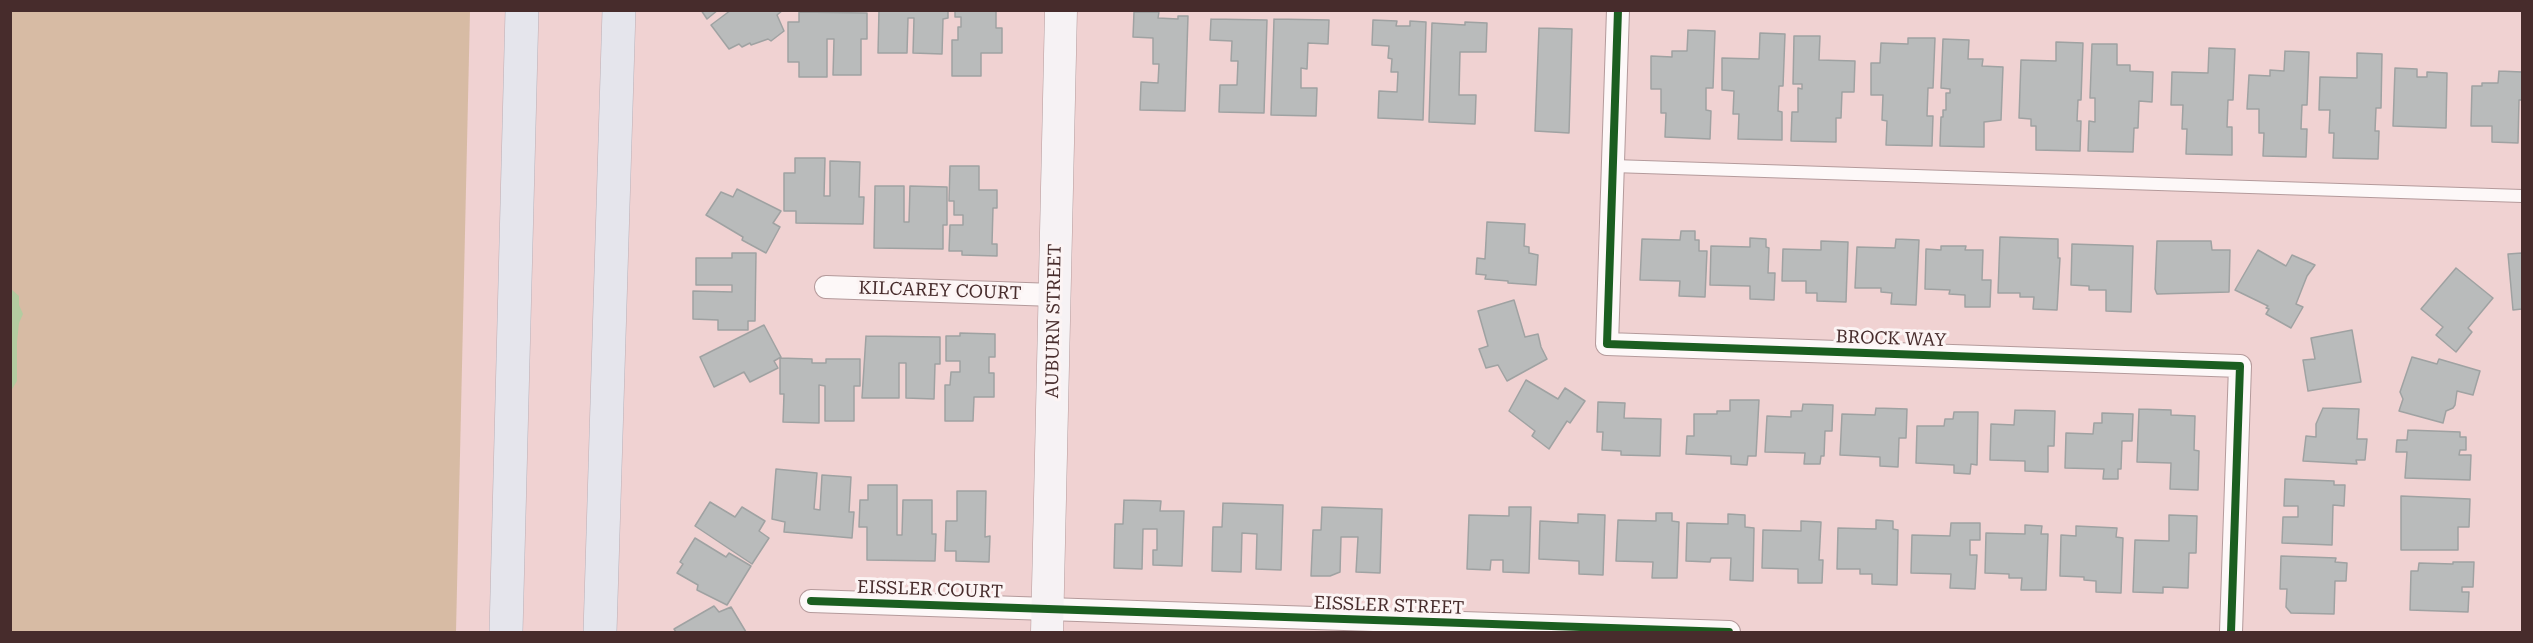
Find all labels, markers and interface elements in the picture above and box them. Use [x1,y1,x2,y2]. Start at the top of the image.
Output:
street label: AUBURN STREET [1042,243,1066,399]
street label: KILCAREY COURT [858,277,1022,305]
street label: BROCK WAY [1835,326,1947,352]
street label: EISSLER COURT [857,577,1003,603]
street label: EISSLER STREET [1313,593,1465,619]

